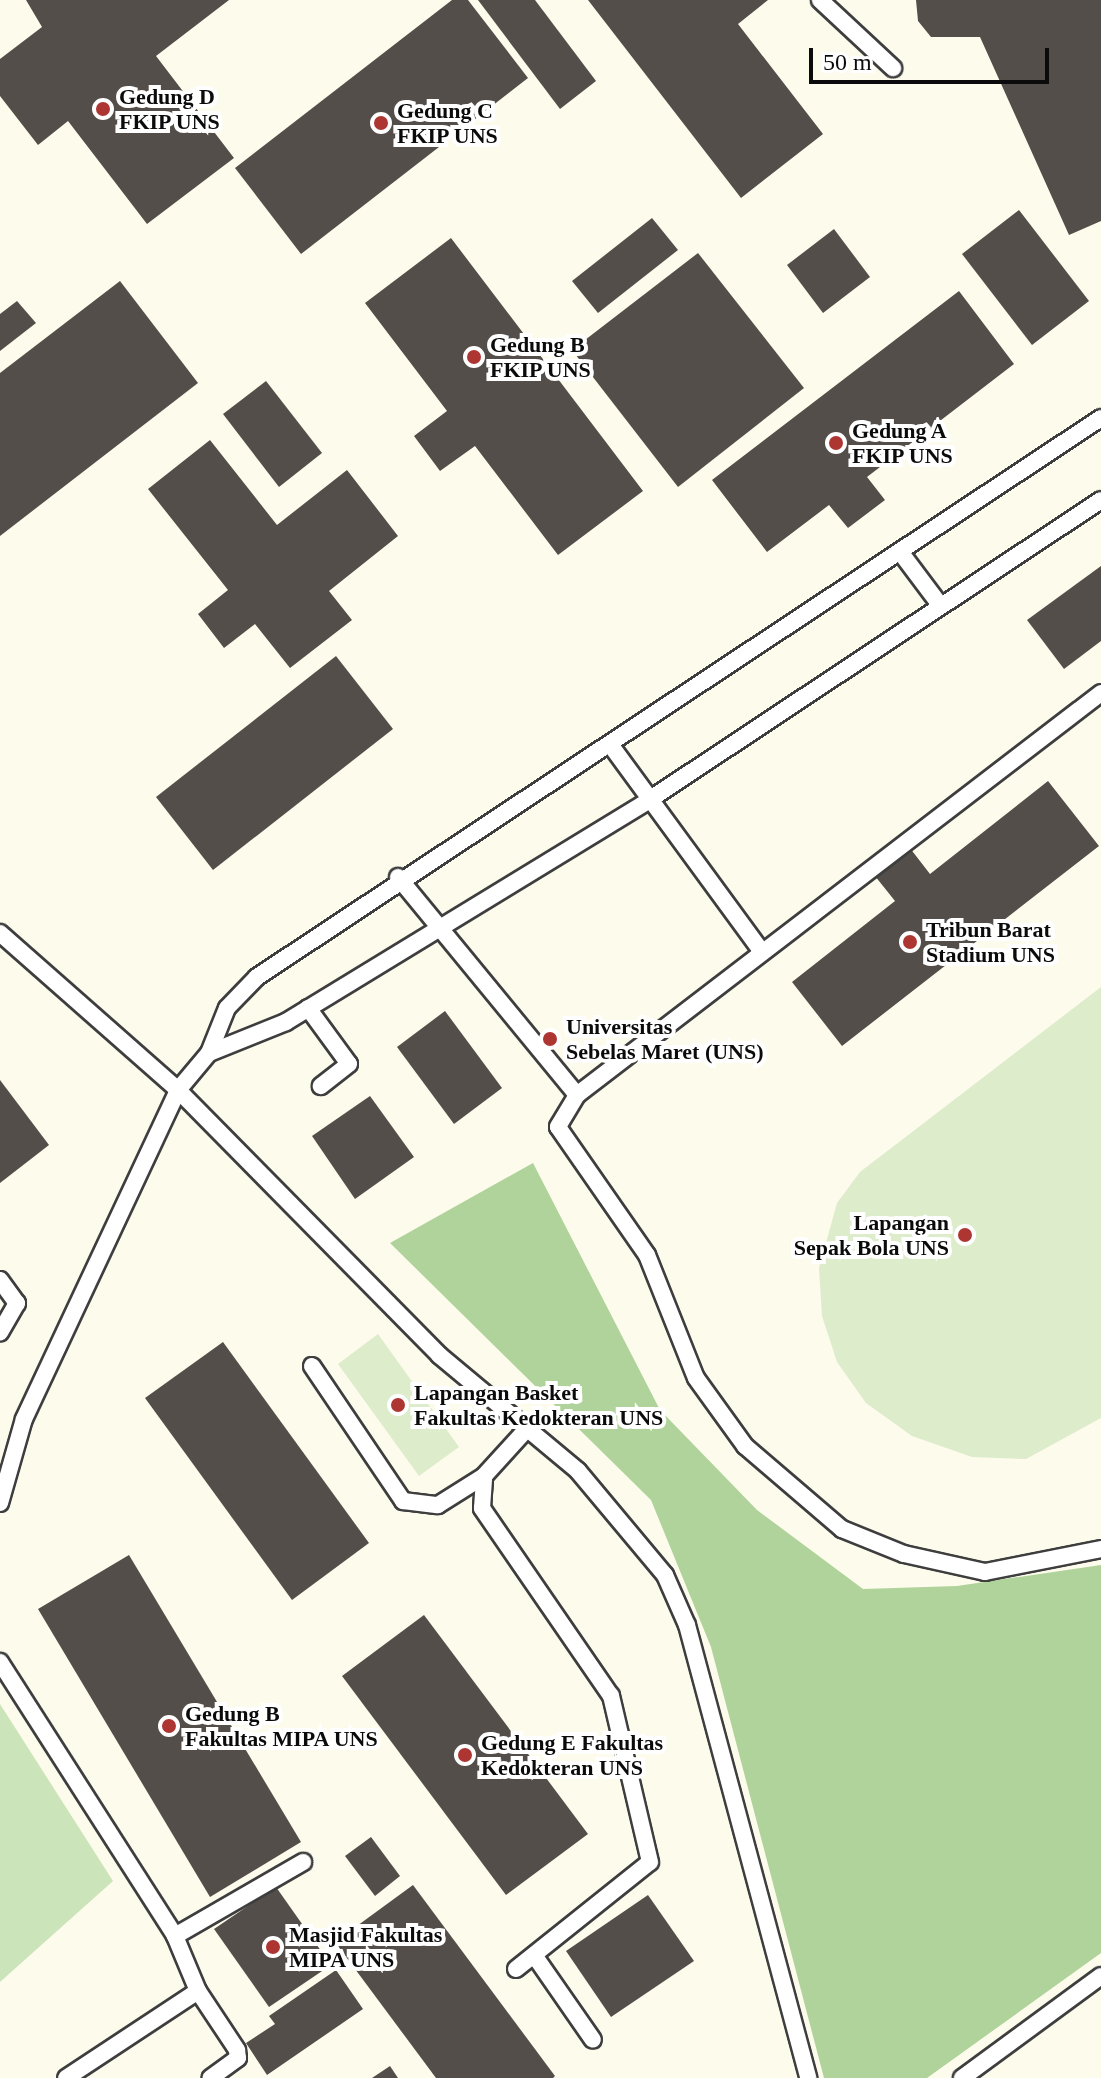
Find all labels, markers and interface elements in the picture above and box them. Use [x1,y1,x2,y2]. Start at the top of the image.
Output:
scale bar [813,32,1053,82]
text: 50 m [823,49,872,75]
place label: Gedung D FKIP UNS [119,83,221,134]
place label: Gedung C FKIP UNS [397,97,499,148]
marker: Gedung D FKIP UNS [94,100,112,118]
marker: Gedung C FKIP UNS [372,114,390,132]
place label: Gedung B FKIP UNS [490,331,592,382]
marker: Gedung B FKIP UNS [465,348,483,366]
place label: Gedung A FKIP UNS [852,417,954,468]
marker: Gedung A FKIP UNS [827,434,845,452]
place label: Tribun Barat Stadium UNS [926,916,1055,968]
marker: Tribun Barat Stadium UNS [901,933,919,951]
place label: Universitas Sebelas Maret (UNS) [566,1013,764,1064]
marker: Universitas Sebelas Maret (UNS) [541,1030,559,1048]
place label: Lapangan Sepak Bola UNS [794,1209,949,1260]
marker: Lapangan Sepak Bola UNS [956,1226,974,1244]
place label: Lapangan Basket Fakultas Kedokteran UNS [414,1379,663,1430]
marker: Lapangan Basket Fakultas Kedokteran UNS [389,1396,407,1414]
place label: Gedung B Fakultas MIPA UNS [185,1700,379,1752]
marker: Gedung B Fakultas MIPA UNS [160,1717,178,1735]
place label: Gedung E Fakultas Kedokteran UNS [481,1729,663,1780]
marker: Gedung E Fakultas Kedokteran UNS [456,1746,474,1764]
place label: Masjid Fakultas MIPA UNS [289,1921,442,1972]
marker: Masjid Fakultas MIPA UNS [264,1938,282,1956]

